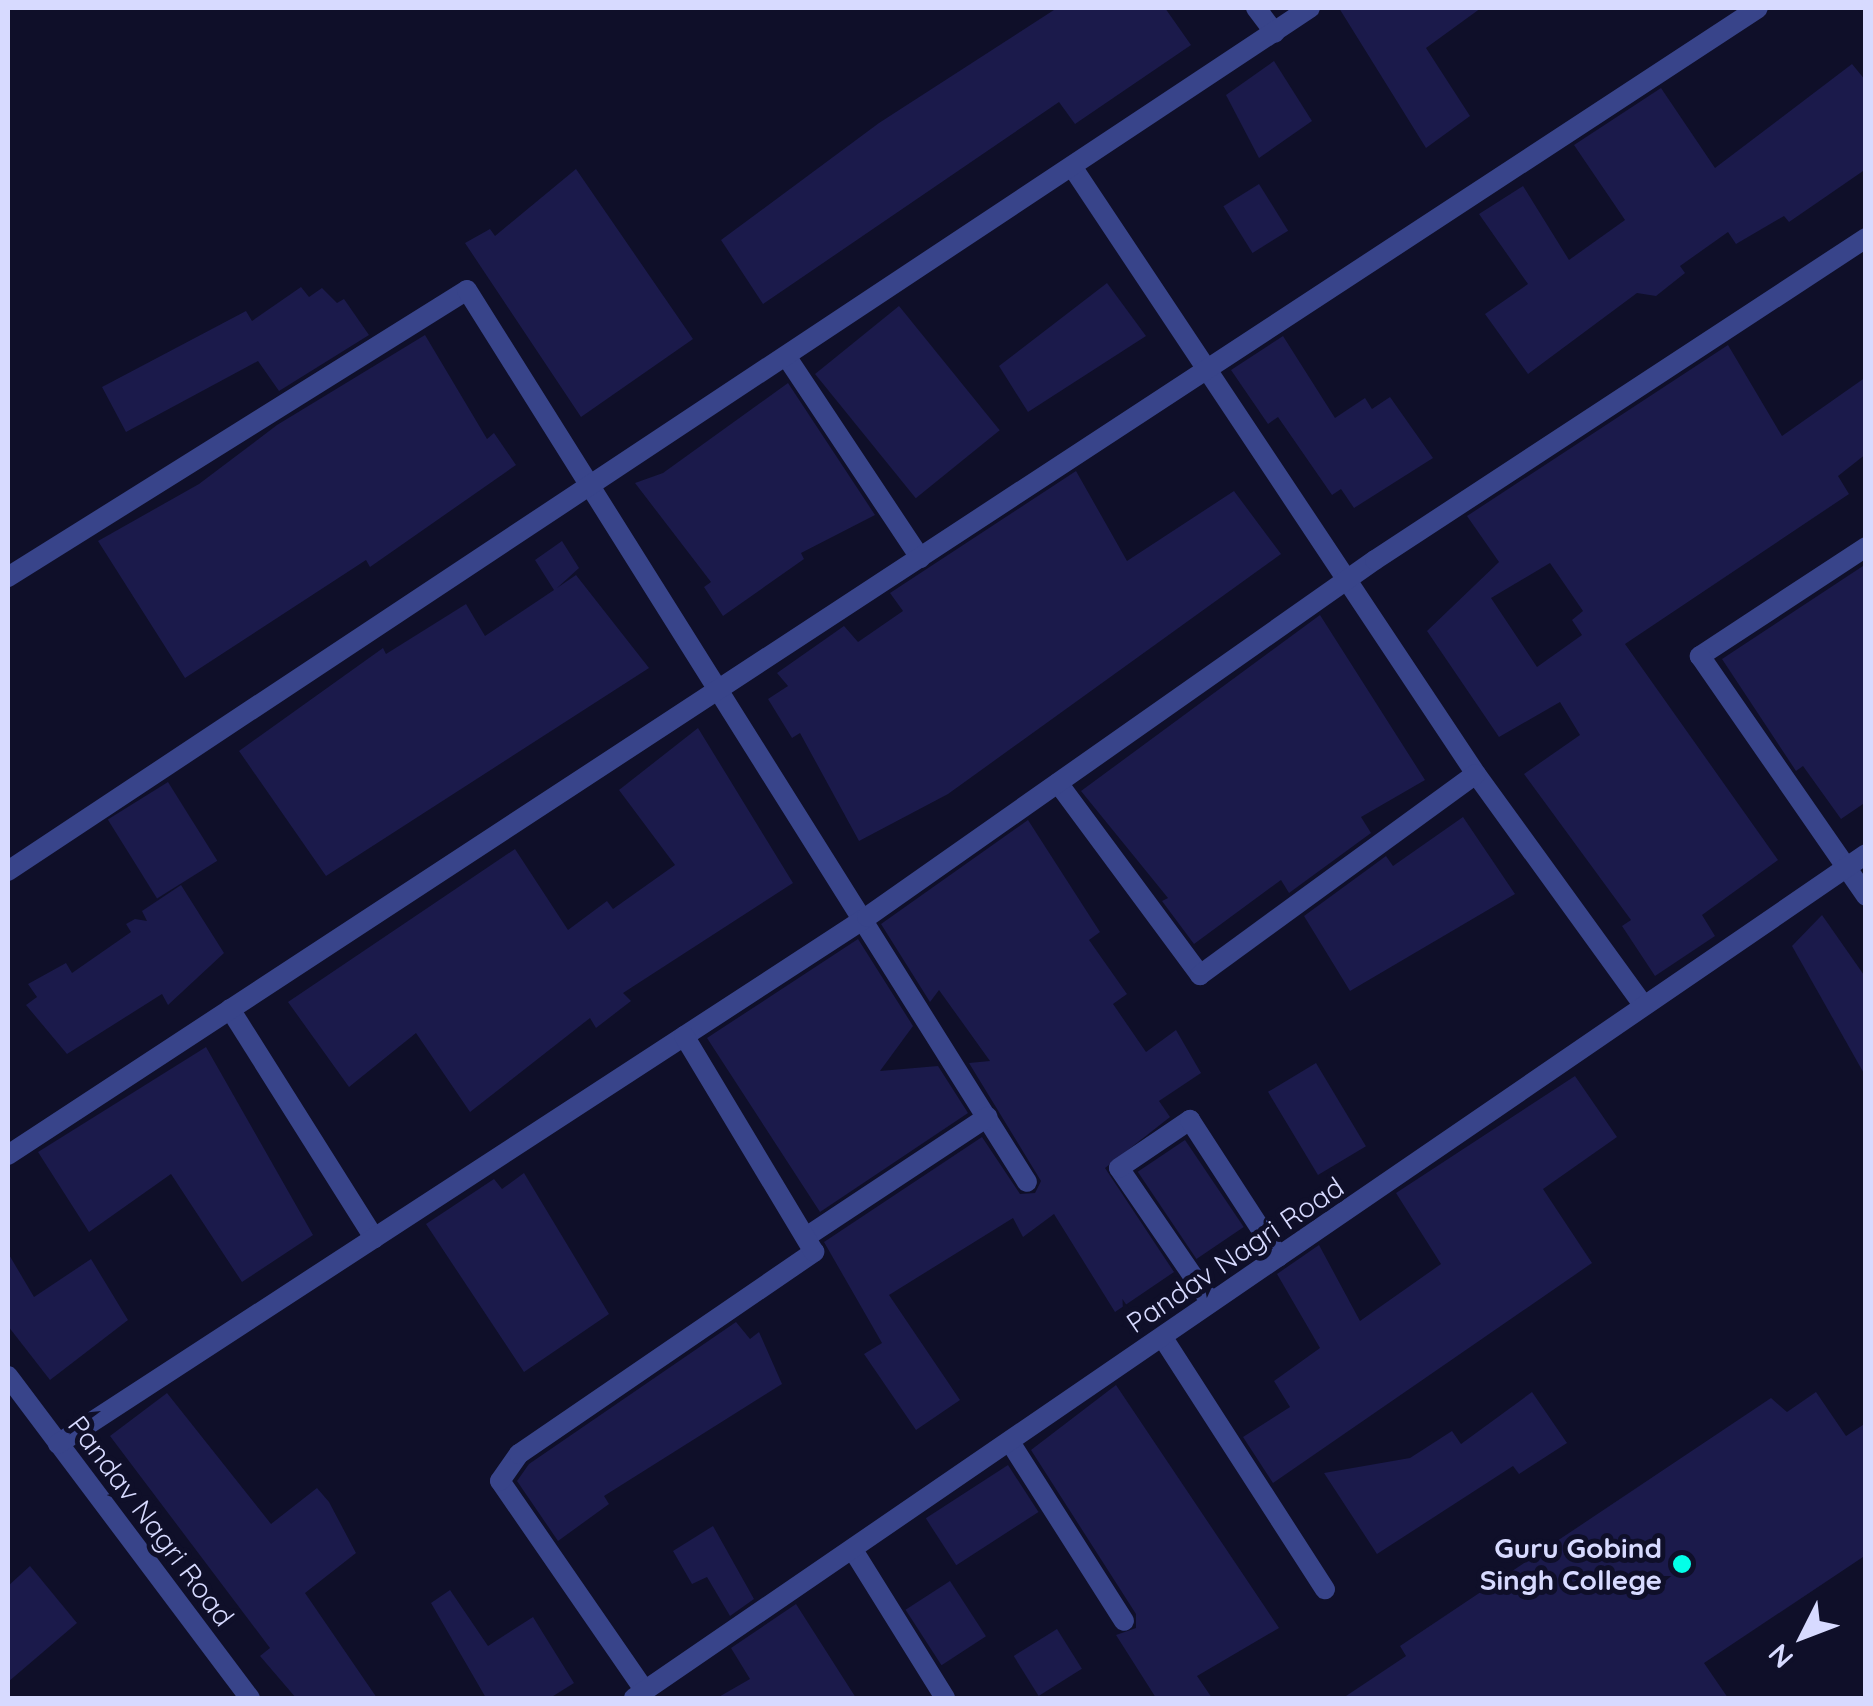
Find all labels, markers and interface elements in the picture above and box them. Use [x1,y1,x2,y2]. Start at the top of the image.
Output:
street label: Pandav Nagri Road [1120,1170,1350,1340]
street label: Pandav Nagri Road [61,1409,241,1633]
place label: Guru Gobind Singh College [1480,1531,1662,1597]
marker: Guru Gobind Singh College [1671,1553,1693,1575]
north arrow [1753,1586,1853,1686]
text: N [1760,1637,1800,1676]

